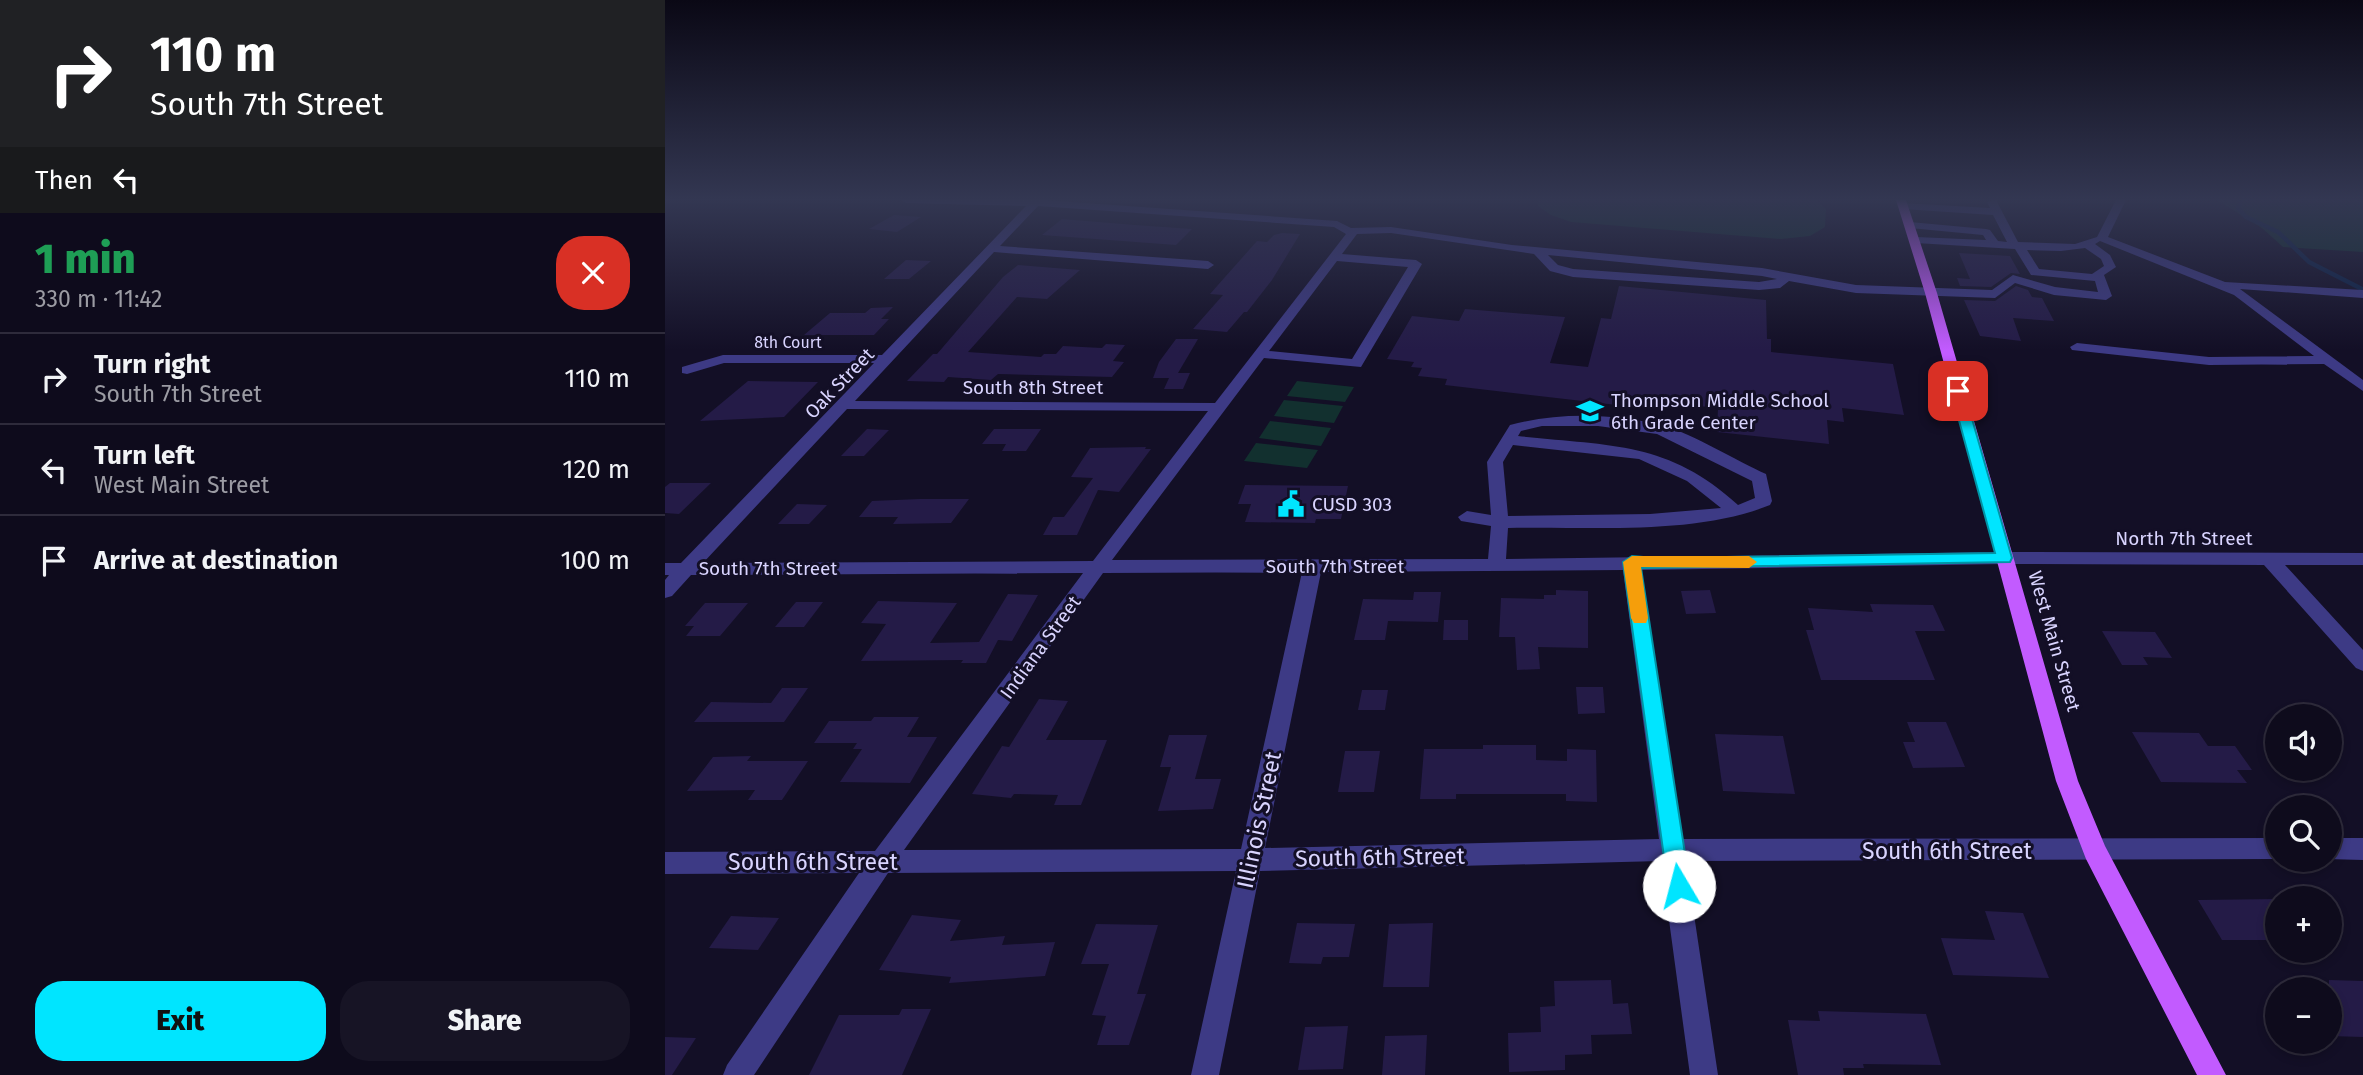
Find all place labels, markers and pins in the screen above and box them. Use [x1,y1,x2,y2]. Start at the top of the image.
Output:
pin [1928,361,1988,421]
place label: Thompson Middle School 6th Grade Center [1611,389,1829,434]
school or university icon: Thompson Middle School 6th Grade Center [1575,396,1605,426]
public building icon: CUSD 303 [1276,489,1306,519]
place label: CUSD 303 [1312,493,1392,516]

